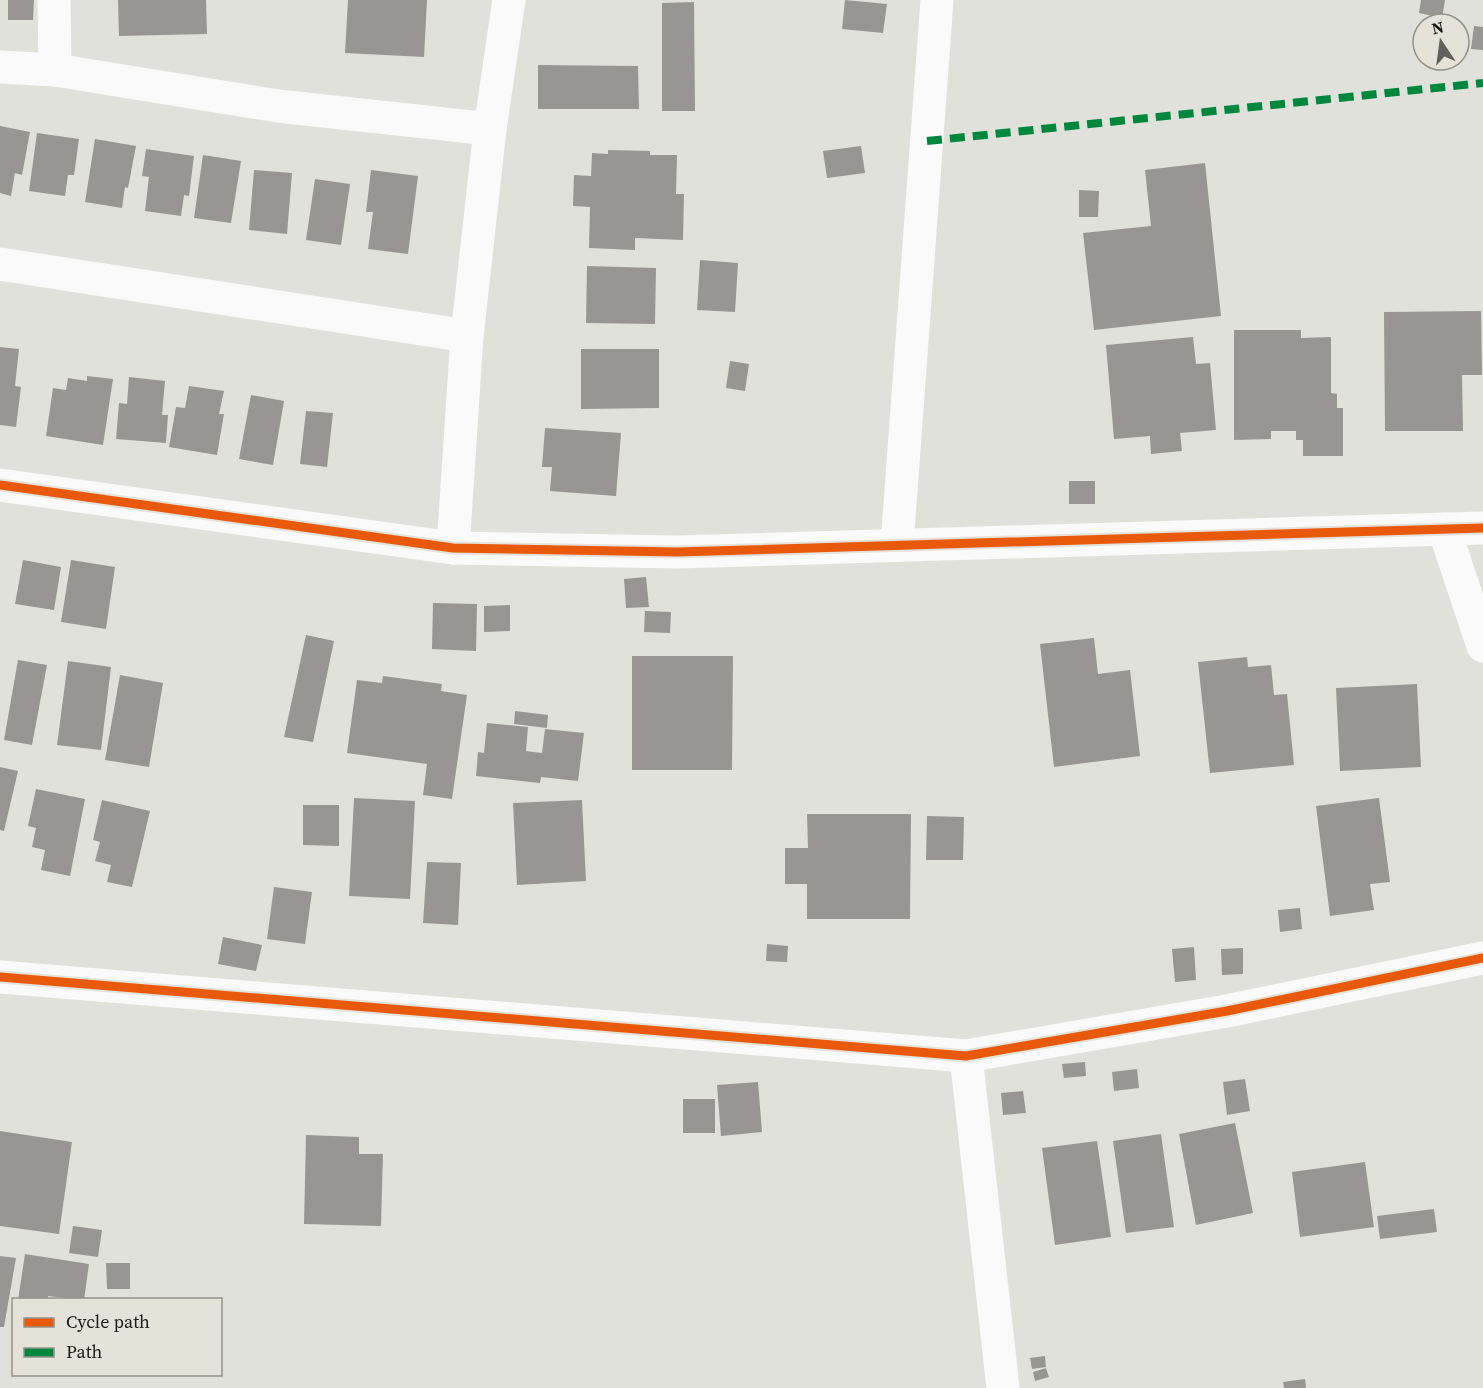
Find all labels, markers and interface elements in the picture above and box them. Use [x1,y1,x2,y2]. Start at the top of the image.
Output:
north arrow [1411,12,1471,72]
text: N [1429,15,1446,39]
legend [12,1298,222,1376]
text: Cycle path [66,1309,150,1334]
text: Path [66,1339,103,1364]

